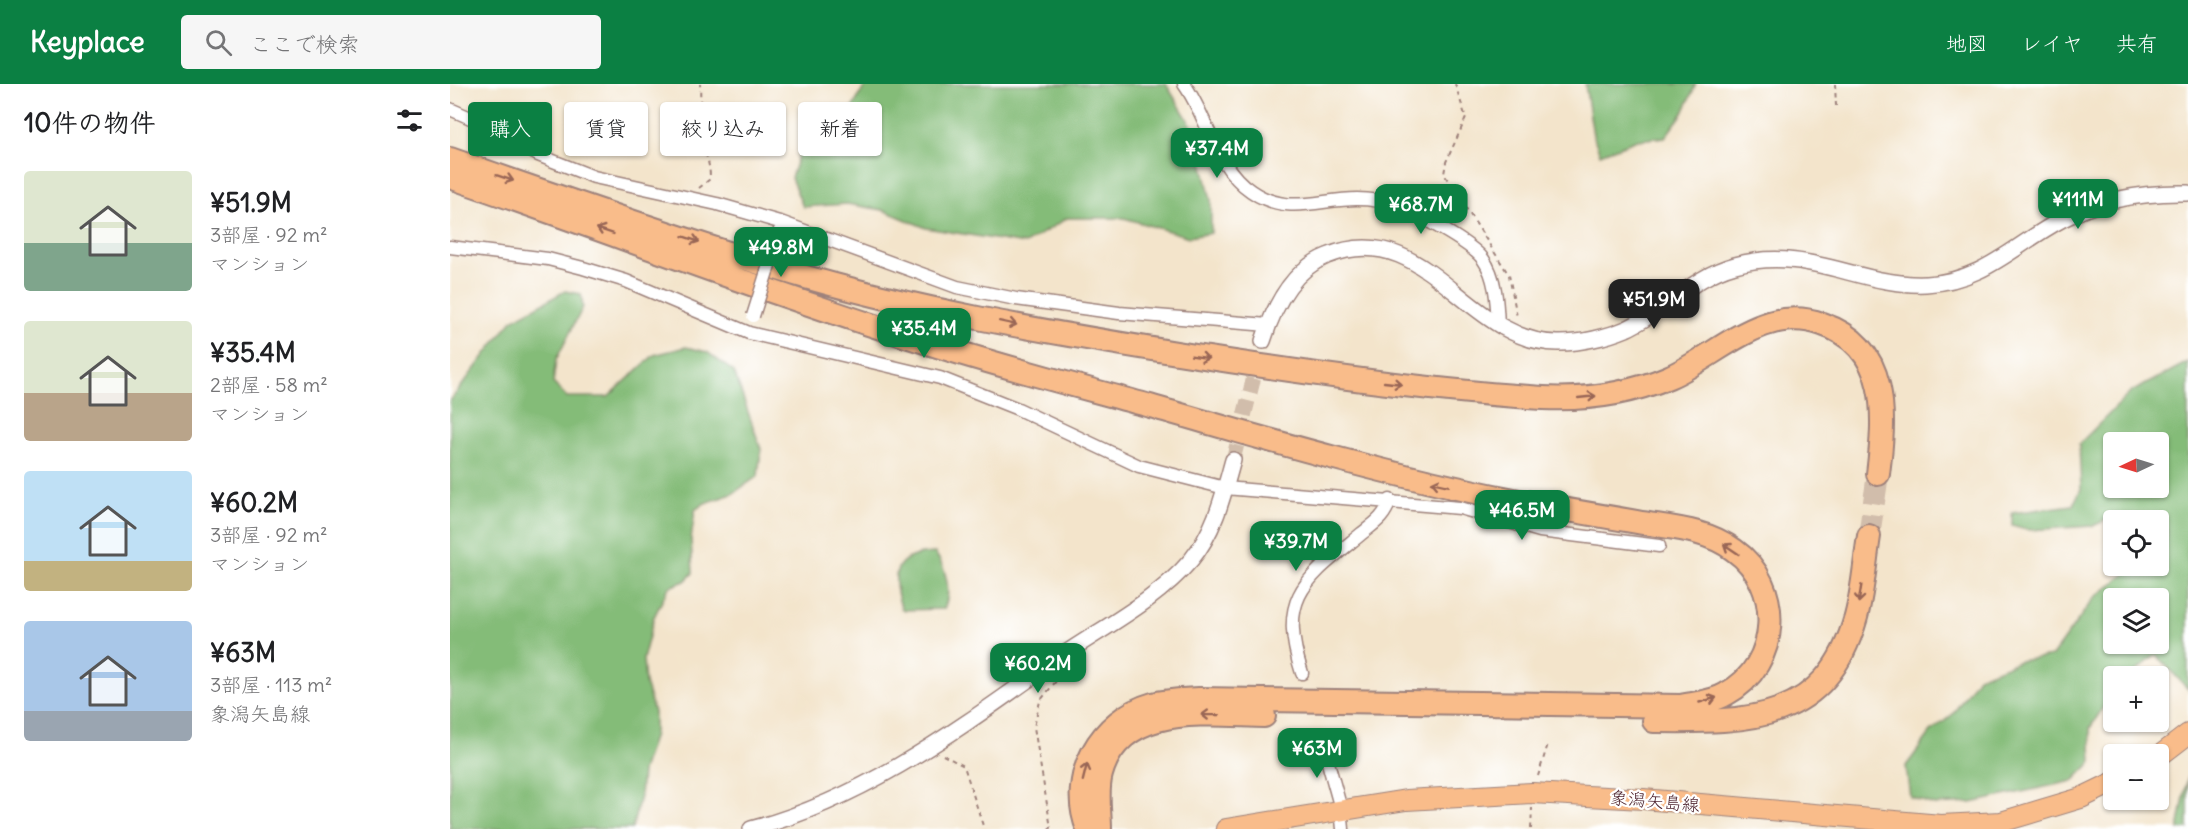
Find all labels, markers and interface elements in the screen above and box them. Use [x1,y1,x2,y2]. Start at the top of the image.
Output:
search box [181,15,601,69]
text: Keyplace [30,24,145,60]
icon: search [202,26,235,59]
text: ここで検索 [250,30,360,58]
text: 地図 [1946,30,1988,57]
text: レイヤ [2021,30,2083,57]
text: 共有 [2116,30,2158,57]
chip: 購入 [468,102,552,156]
chip: 賃貸 [564,102,648,156]
chip: 絞り込み [660,102,786,156]
chip: 新着 [798,102,882,156]
icon: filters [393,104,426,137]
text: 10件の物件 [24,106,155,139]
pin: ¥37.4M [1168,128,1266,179]
text: ¥37.4M [1185,135,1249,160]
one-way arrow [495,173,514,184]
pin: ¥111M [2036,179,2120,230]
pin: ¥68.7M [1372,184,1470,235]
text: ¥51.9M [210,186,292,219]
text: ¥111M [2052,186,2104,211]
text: ¥68.7M [1389,191,1453,216]
icon: home [72,195,144,267]
text: 3部屋 · 92 m² [210,222,328,247]
one-way arrow [596,224,615,235]
pin: ¥49.8M [732,227,830,278]
text: ¥49.8M [748,234,814,259]
one-way arrow [681,235,699,246]
text: マンション [210,251,309,276]
pin: ¥51.9M [1605,279,1703,330]
text: ¥51.9M [1622,286,1686,311]
pin: ¥35.4M [875,308,973,359]
text: ¥35.4M [891,315,957,340]
one-way arrow [997,318,1017,329]
text: ¥35.4M [210,336,296,369]
icon: home [72,345,144,417]
one-way arrow [1189,351,1209,362]
text: 2部屋 · 58 m² [210,372,328,397]
one-way arrow [1382,378,1402,389]
one-way arrow [1577,391,1597,402]
text: マンション [210,401,309,426]
north arrow [2103,432,2169,498]
map controls [2103,432,2169,810]
one-way arrow [1430,478,1450,489]
text: ¥60.2M [210,486,298,519]
pin: ¥46.5M [1473,490,1571,541]
icon: home [72,495,144,567]
text: ¥46.5M [1489,497,1555,522]
button: locate [2103,510,2169,576]
pin: ¥39.7M [1247,521,1345,572]
text: 3部屋 · 92 m² [210,522,328,547]
text: ¥39.7M [1264,528,1328,553]
one-way arrow [1723,542,1740,555]
text: マンション [210,551,309,576]
one-way arrow [1854,583,1865,603]
button: layers [2103,588,2169,654]
text: ¥63M [210,636,276,669]
pin: ¥60.2M [989,643,1087,694]
icon: home [72,645,144,717]
text: ¥60.2M [1004,650,1072,675]
button: + [2103,666,2169,732]
text: 3部屋 · 113 m² [210,672,332,697]
one-way arrow [1698,694,1717,705]
text: 象潟矢島線 [210,701,310,726]
one-way arrow [1201,709,1221,721]
pin: ¥63M [1281,728,1353,779]
text: ¥63M [1292,735,1342,760]
button: − [2103,744,2169,810]
one-way arrow [1080,763,1092,782]
street label: 象潟矢島線 [1609,786,1701,816]

